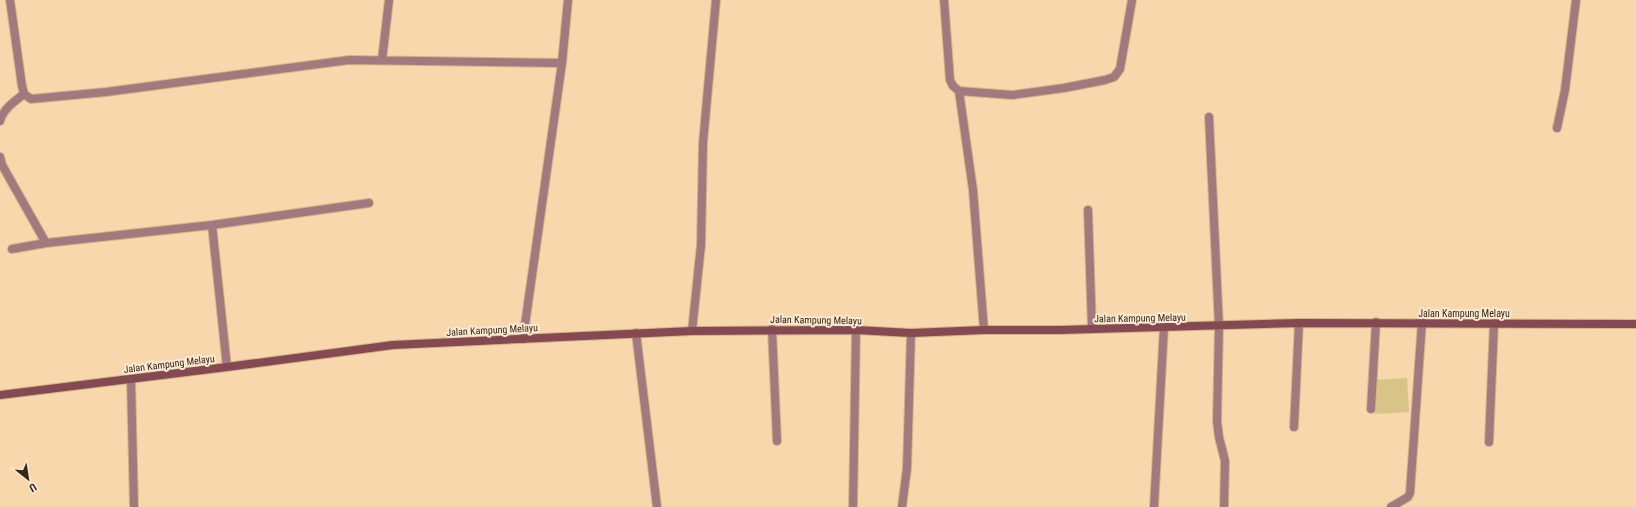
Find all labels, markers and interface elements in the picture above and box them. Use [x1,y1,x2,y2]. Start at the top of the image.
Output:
street label: Jalan Kampung Melayu [1418,308,1510,319]
street label: Jalan Kampung Melayu [1094,312,1186,324]
street label: Jalan Kampung Melayu [770,314,862,326]
street label: Jalan Kampung Melayu [446,322,538,338]
street label: Jalan Kampung Melayu [123,353,215,375]
north arrow [8,459,48,499]
text: U [27,480,39,494]

